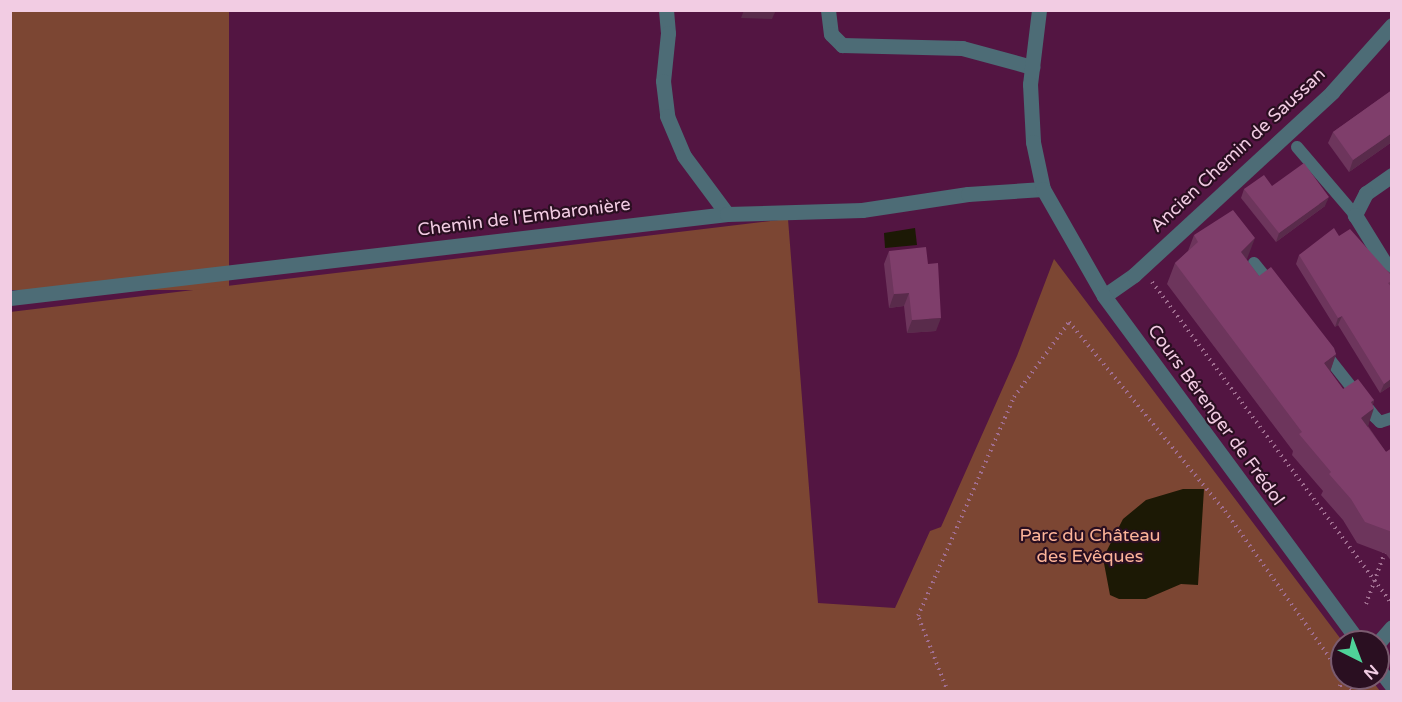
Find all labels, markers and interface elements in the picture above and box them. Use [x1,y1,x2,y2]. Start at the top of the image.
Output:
street label: Ancien Chemin de Saussan [1146,63,1330,237]
street label: Chemin de l'Embaronière [416,193,632,241]
street label: Cours Bérenger de Frédol [1143,320,1289,510]
park label: Parc du Château des Evêques [1020,525,1160,568]
north arrow [1330,630,1390,690]
text: N [1359,660,1382,684]

